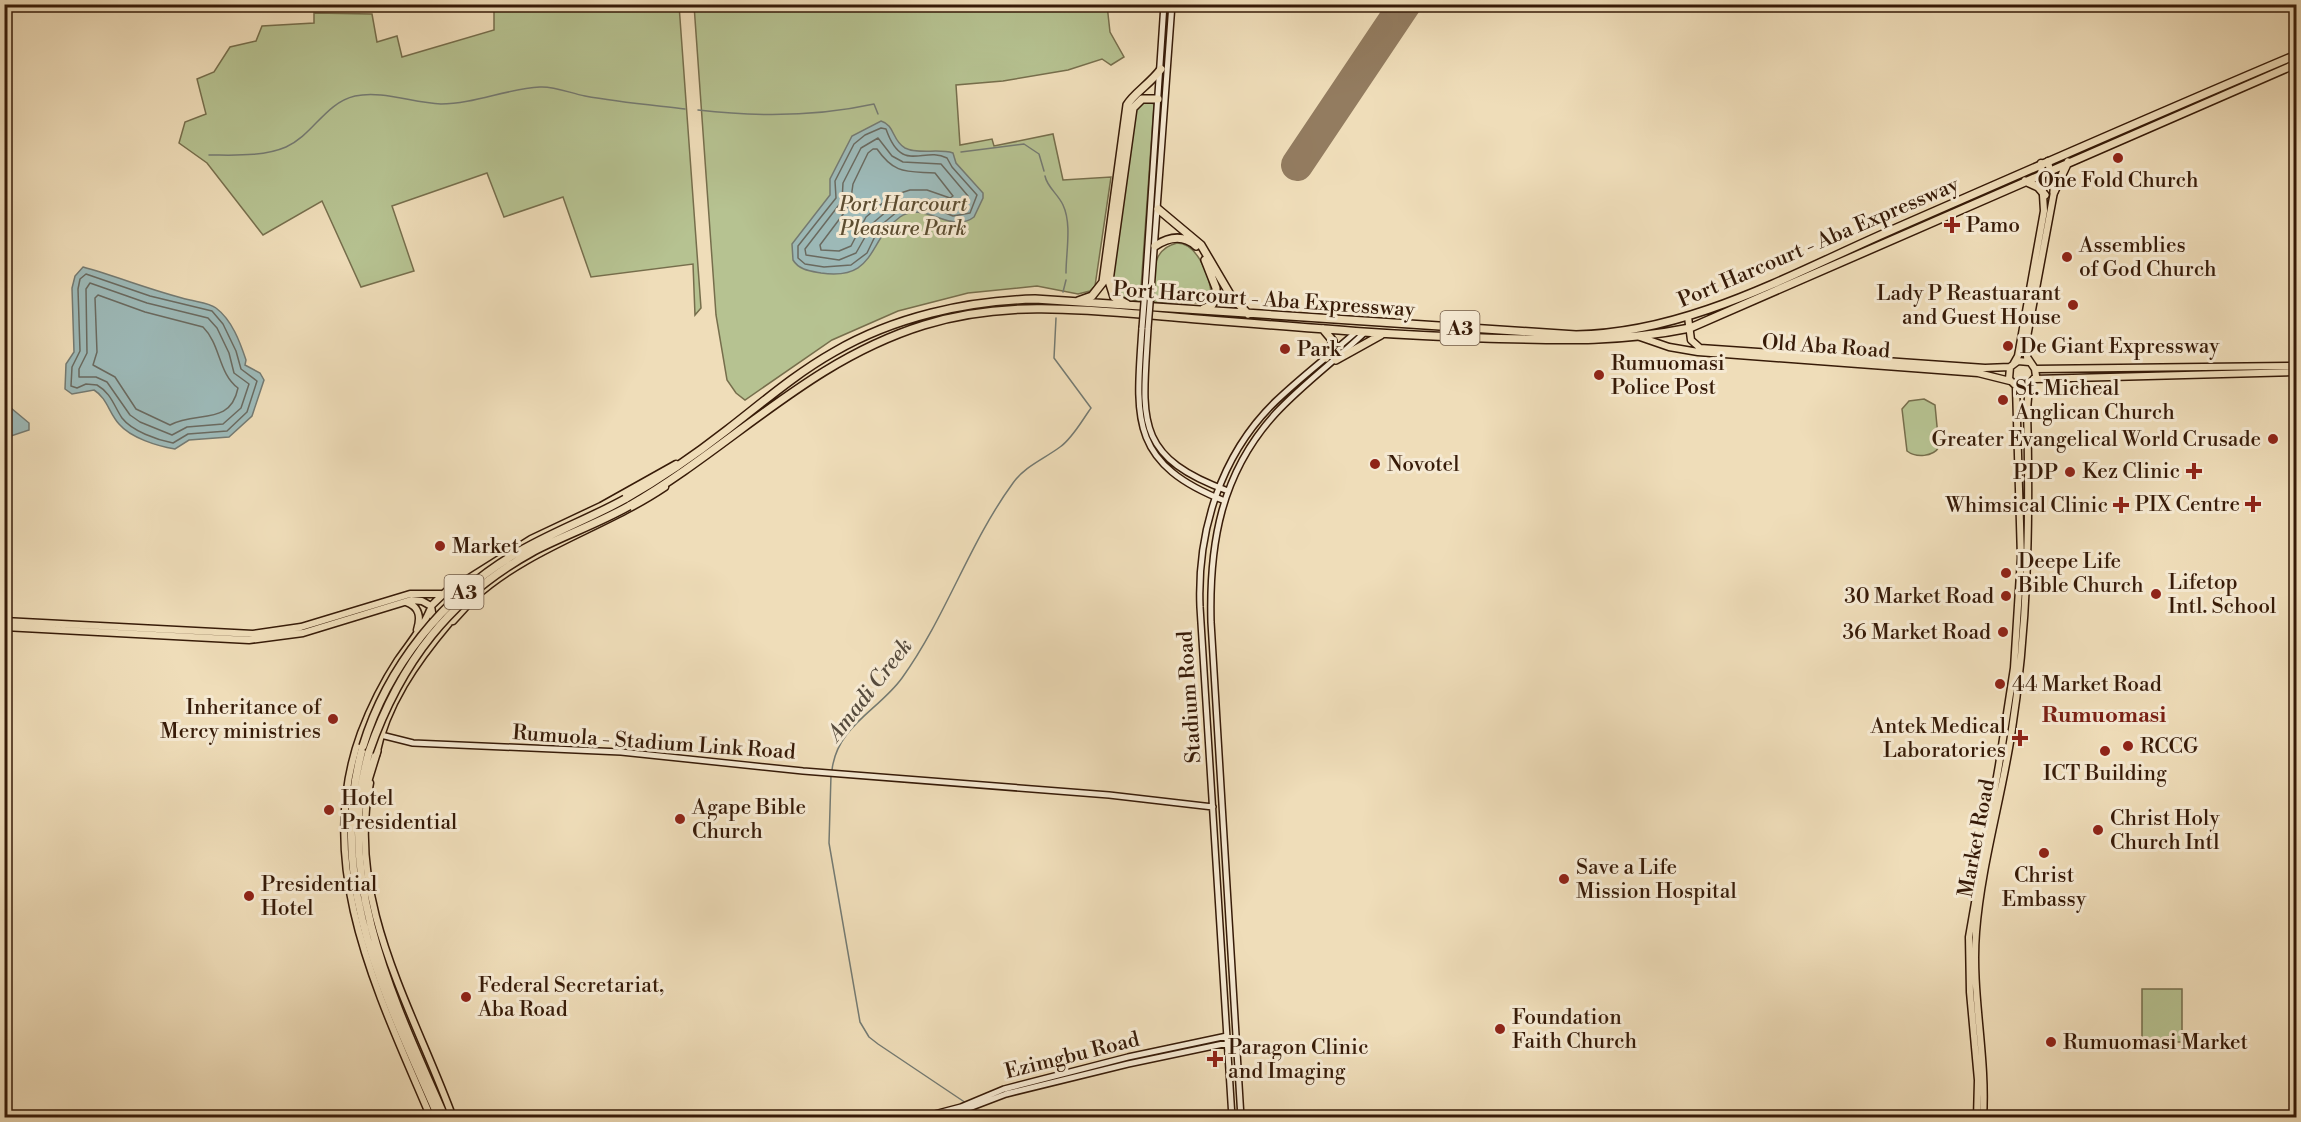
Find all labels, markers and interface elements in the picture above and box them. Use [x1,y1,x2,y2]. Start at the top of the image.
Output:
marker: One Fold Church [2111,151,2125,165]
place label: One Fold Church [2037,168,2199,194]
street label: Port Harcourt - Aba Expressway [1674,172,1963,314]
park label: Port Harcourt Pleasure Park [838,192,968,242]
place label: Pamo [1966,213,2020,239]
marker: Pamo [1943,216,1961,234]
place label: Assemblies of God Church [2078,233,2217,283]
marker: Assemblies of God Church [2060,250,2074,264]
street label: Port Harcourt - Aba Expressway [1112,276,1417,324]
place label: Lady P Reastuarant and Guest House [1877,281,2062,331]
marker: Lady P Reastuarant and Guest House [2066,298,2080,312]
road number: A3 [1440,311,1480,345]
street label: Old Aba Road [1761,330,1891,364]
place label: De Giant Expressway [2020,334,2220,360]
place label: Park [1297,337,1342,363]
marker: De Giant Expressway [2001,339,2015,353]
marker: Park [1278,342,1292,356]
place label: Rumuomasi Police Post [1611,351,1725,401]
marker: Rumuomasi Police Post [1592,368,1606,382]
place label: St. Micheal Anglican Church [2014,376,2175,426]
marker: St. Micheal Anglican Church [1996,393,2010,407]
place label: Greater Evangelical World Crusade [1932,427,2261,453]
marker: Greater Evangelical World Crusade [2266,432,2280,446]
place label: Novotel [1387,452,1459,478]
marker: Novotel [1368,457,1382,471]
place label: Kez Clinic [2082,459,2180,485]
place label: PDP [2013,460,2058,486]
marker: Kez Clinic [2185,462,2203,480]
marker: PDP [2063,465,2077,479]
place label: PIX Centre [2135,492,2240,518]
place label: Whimsical Clinic [1945,493,2108,519]
marker: PIX Centre [2244,495,2262,513]
marker: Whimsical Clinic [2112,496,2130,514]
place label: Market [452,534,519,560]
marker: Market [433,539,447,553]
place label: Deepe Life Bible Church [2017,549,2144,599]
marker: Deepe Life Bible Church [1999,566,2013,580]
place label: Lifetop Intl. School [2168,570,2276,620]
road number: A3 [444,575,484,609]
place label: 30 Market Road [1844,584,1994,610]
marker: Lifetop Intl. School [2149,587,2163,601]
marker: 30 Market Road [1999,589,2013,603]
place label: 36 Market Road [1842,620,1991,646]
marker: 36 Market Road [1996,625,2010,639]
street label: Stadium Road [1172,630,1208,764]
water label: Amadi Creek [821,633,919,748]
place label: 44 Market Road [2012,672,2162,698]
marker: 44 Market Road [1993,677,2007,691]
place label: Inheritance of Mercy ministries [160,695,322,745]
district label: Rumuomasi [2042,702,2166,729]
marker: Inheritance of Mercy ministries [326,712,340,726]
place label: Antek Medical Laboratories [1869,714,2006,764]
street label: Rumuola - Stadium Link Road [511,720,796,766]
marker: Antek Medical Laboratories [2011,729,2029,747]
place label: RCCG [2140,734,2199,760]
marker: RCCG [2121,739,2135,753]
marker: ICT Building [2098,744,2112,758]
place label: ICT Building [2043,761,2167,787]
street label: Market Road [1953,777,2001,900]
place label: Hotel Presidential [341,786,457,836]
place label: Agape Bible Church [691,795,806,845]
marker: Hotel Presidential [322,803,336,817]
place label: Christ Holy Church Intl [2110,806,2220,856]
marker: Agape Bible Church [673,812,687,826]
marker: Christ Holy Church Intl [2091,823,2105,837]
marker: Christ Embassy [2037,846,2051,860]
place label: Save a Life Mission Hospital [1576,855,1737,905]
place label: Christ Embassy [2002,863,2087,913]
place label: Presidential Hotel [261,872,377,922]
marker: Save a Life Mission Hospital [1557,872,1571,886]
marker: Presidential Hotel [242,889,256,903]
place label: Federal Secretariat, Aba Road [477,973,664,1023]
marker: Federal Secretariat, Aba Road [459,990,473,1004]
place label: Foundation Faith Church [1512,1005,1637,1055]
marker: Foundation Faith Church [1493,1022,1507,1036]
street label: Ezimgbu Road [1002,1027,1142,1085]
place label: Rumuomasi Market [2063,1030,2249,1056]
place label: Paragon Clinic and Imaging [1228,1035,1369,1085]
marker: Rumuomasi Market [2044,1035,2058,1049]
marker: Paragon Clinic and Imaging [1206,1050,1224,1068]

